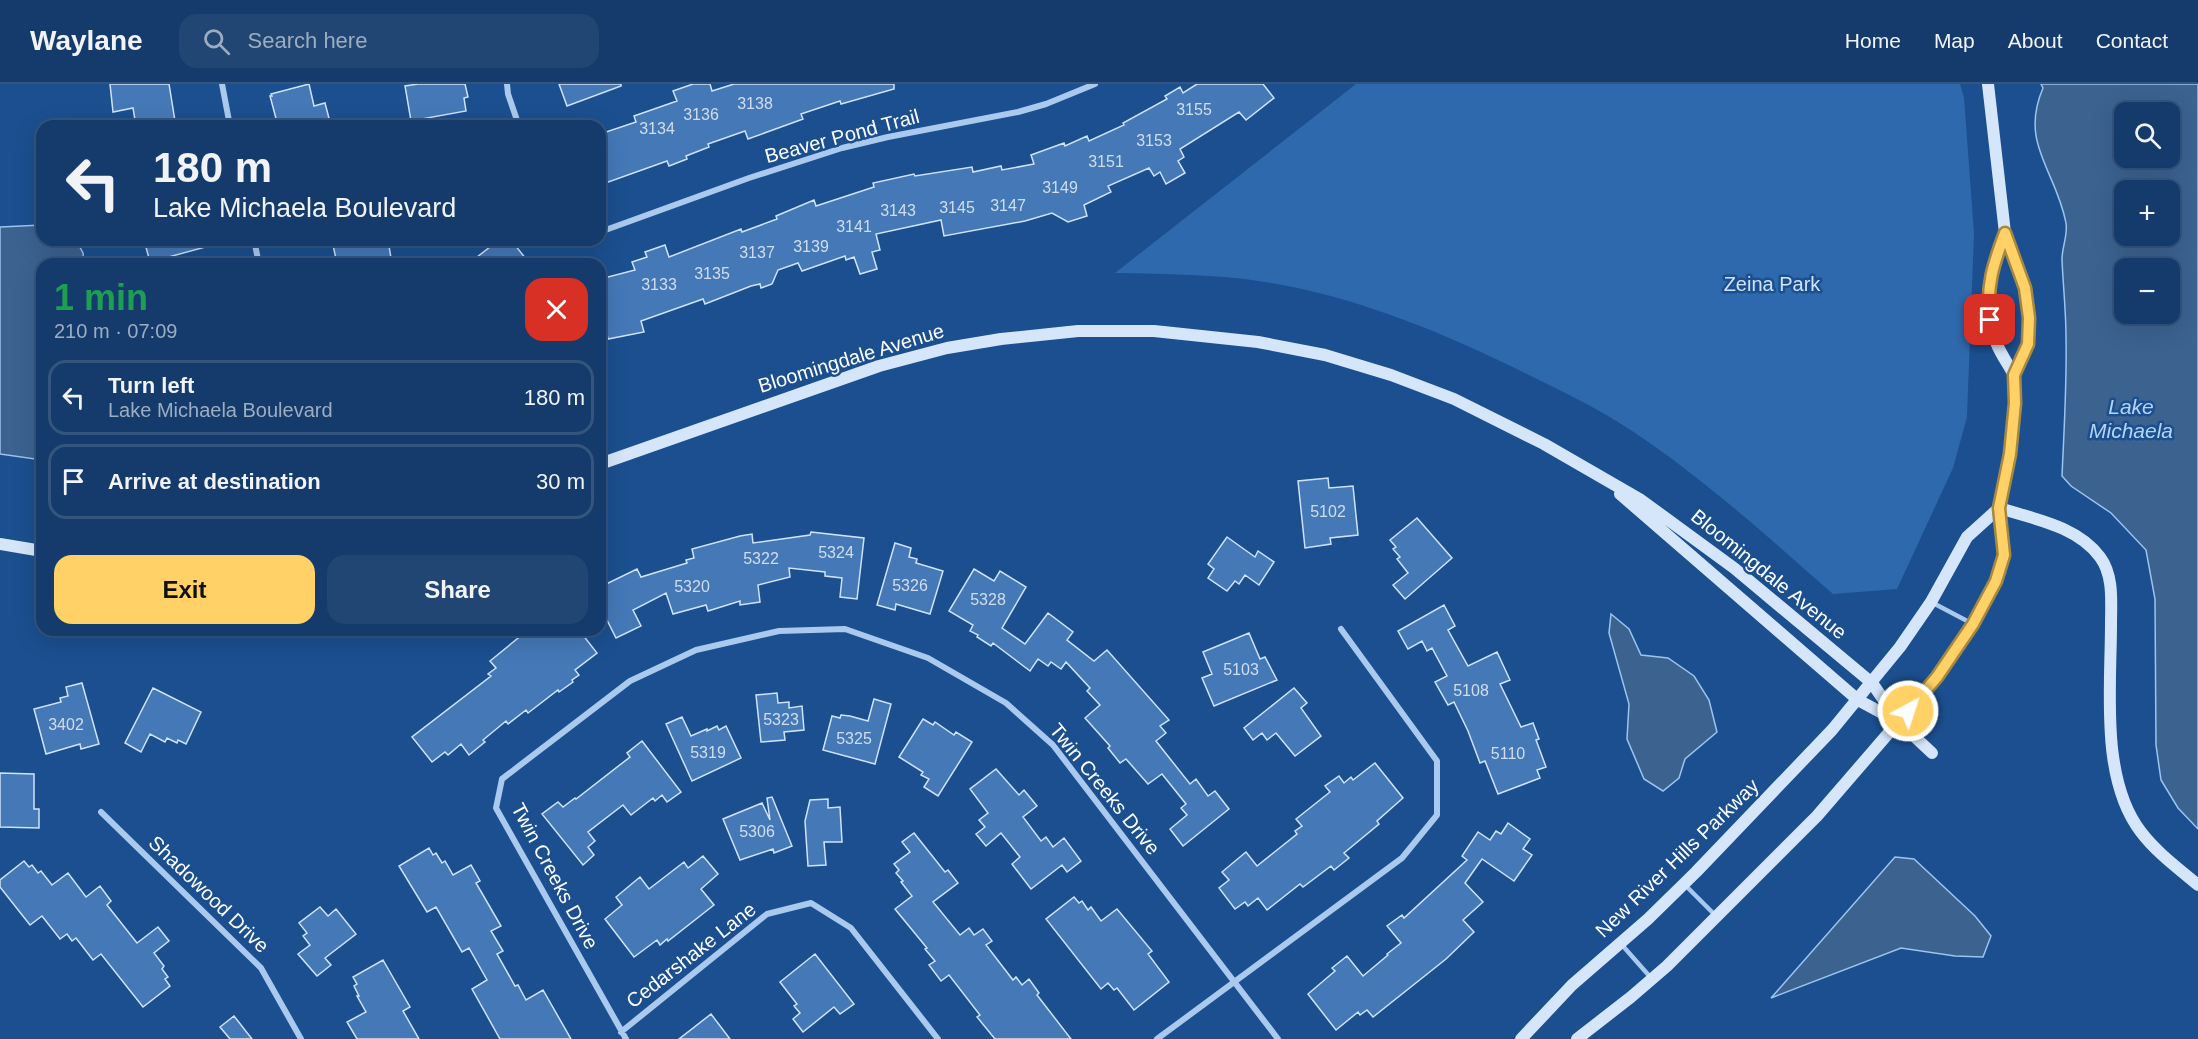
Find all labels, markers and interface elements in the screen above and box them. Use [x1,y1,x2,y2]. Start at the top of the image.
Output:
search box [179,14,599,68]
text: Waylane [30,25,143,56]
icon: search [200,25,233,58]
text: Search here [248,28,367,53]
text: Home [1845,29,1901,52]
text: Map [1934,29,1975,52]
text: About [2008,29,2063,52]
text: Contact [2096,29,2168,52]
house number: 3138 [737,95,773,112]
house number: 3155 [1176,101,1212,118]
map controls [2114,102,2180,324]
button: search [2114,102,2180,168]
street label: Beaver Pond Trail [762,105,922,167]
house number: 3136 [683,106,719,123]
house number: 3134 [639,120,675,137]
house number: 3153 [1136,132,1172,149]
icon: left [54,144,132,222]
text: 180 m [153,144,272,191]
house number: 3151 [1088,153,1124,170]
house number: 3149 [1042,179,1078,196]
button: + [2114,180,2180,246]
text: Lake Michaela Boulevard [153,193,456,223]
house number: 3147 [990,197,1026,214]
house number: 3145 [939,199,975,216]
house number: 3143 [880,202,916,219]
house number: 3141 [836,218,872,235]
house number: 3139 [793,238,829,255]
house number: 3137 [739,244,775,261]
button: − [2114,258,2180,324]
house number: 3135 [694,265,730,282]
park label: Zeina Park [1724,273,1821,295]
house number: 3133 [641,276,677,293]
text: 1 min [54,277,148,318]
button: close [525,278,588,341]
pin [1964,294,2015,345]
icon: arrive [1973,303,2006,336]
street label: Bloomingdale Avenue [755,319,947,397]
text: 210 m · 07:09 [54,320,177,342]
text: Turn left [108,373,194,398]
icon: left [57,381,90,414]
text: 180 m [524,385,585,410]
water label: Lake Michaela [2089,395,2173,442]
text: Lake Michaela Boulevard [108,399,333,421]
icon: arrive [57,465,90,498]
text: Arrive at destination [108,469,321,494]
text: 30 m [536,469,585,494]
house number: 5102 [1310,503,1346,520]
street label: Bloomingdale Avenue [1687,505,1851,643]
house number: 5324 [818,544,854,561]
house number: 5322 [743,550,779,567]
button: Exit [54,555,315,624]
button: Share [327,555,588,624]
house number: 5326 [892,577,928,594]
house number: 5320 [674,578,710,595]
house number: 5328 [970,591,1006,608]
house number: 5103 [1223,661,1259,678]
position arrow [1876,679,1940,743]
house number: 5108 [1453,682,1489,699]
house number: 5323 [763,711,799,728]
house number: 3402 [48,716,84,733]
street label: Twin Creeks Drive [1045,719,1165,859]
house number: 5325 [836,730,872,747]
house number: 5319 [690,744,726,761]
house number: 5110 [1491,745,1525,762]
street label: New River Hills Parkway [1591,774,1763,942]
street label: Twin Creeks Drive [507,799,603,953]
house number: 5306 [739,823,775,840]
street label: Shadowood Drive [145,831,273,957]
street label: Cedarshake Lane [622,898,760,1012]

